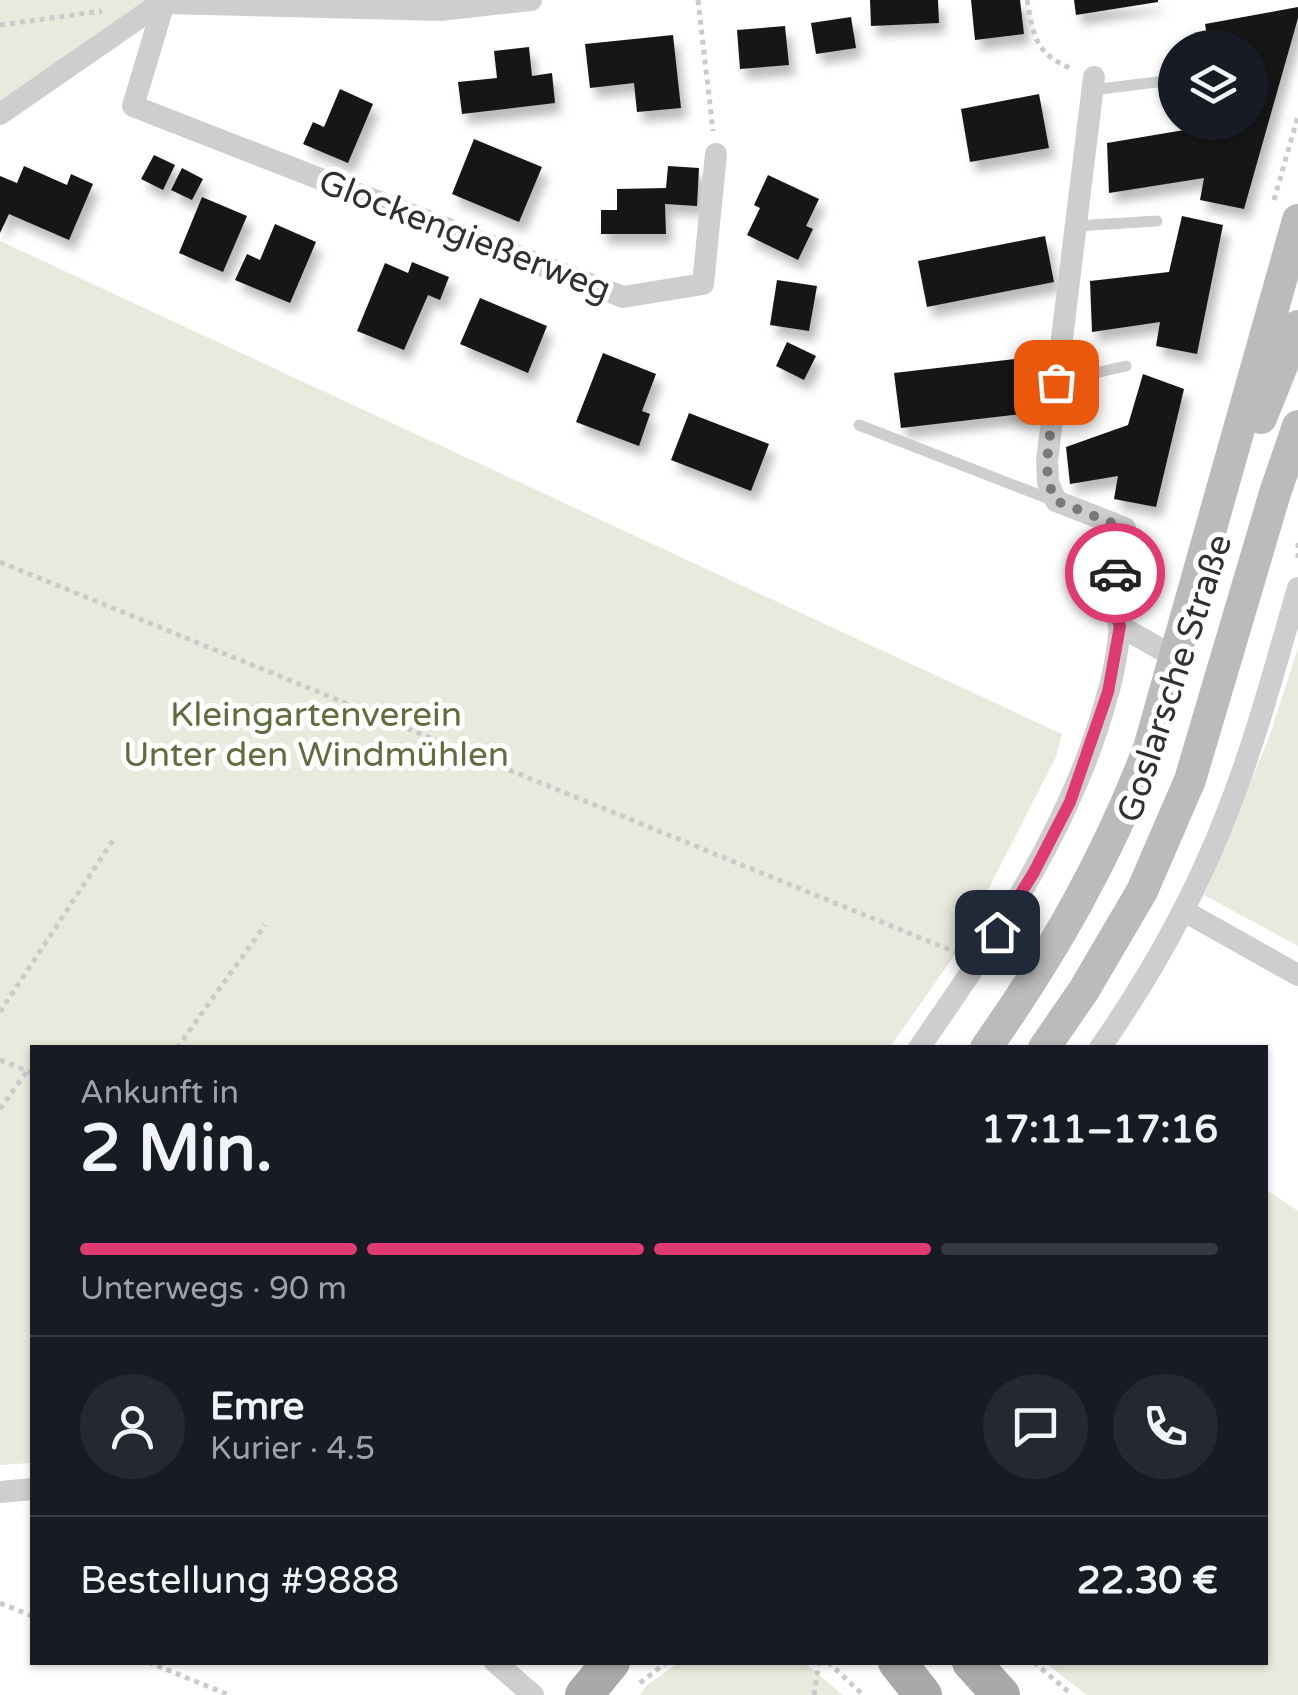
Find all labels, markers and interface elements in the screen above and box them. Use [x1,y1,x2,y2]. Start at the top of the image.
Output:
map controls [1158,30,1268,140]
button: layers [1158,30,1268,140]
street label: Glockengießerweg [313,161,617,311]
pin [1014,340,1099,425]
icon: bag [1029,355,1084,410]
courier [1065,523,1165,623]
street label: Goslarsche Straße [1109,529,1241,828]
icon: car [1088,546,1143,601]
park label: Kleingartenverein Unter den Windmühlen [123,694,509,776]
pin [955,890,1040,975]
icon: home [970,905,1025,960]
text: Ankunft in [80,1074,239,1112]
text: 17:11–17:16 [981,1107,1218,1153]
text: 2 Min. [80,1110,273,1189]
text: Unterwegs · 90 m [80,1270,347,1308]
button: person [80,1374,185,1479]
button: chat [983,1374,1088,1479]
button: phone [1113,1374,1218,1479]
text: Emre [210,1384,304,1430]
text: Kurier · 4.5 [210,1430,375,1468]
text: Bestellung #9888 [80,1558,399,1604]
text: 22.30 € [1077,1558,1218,1604]

